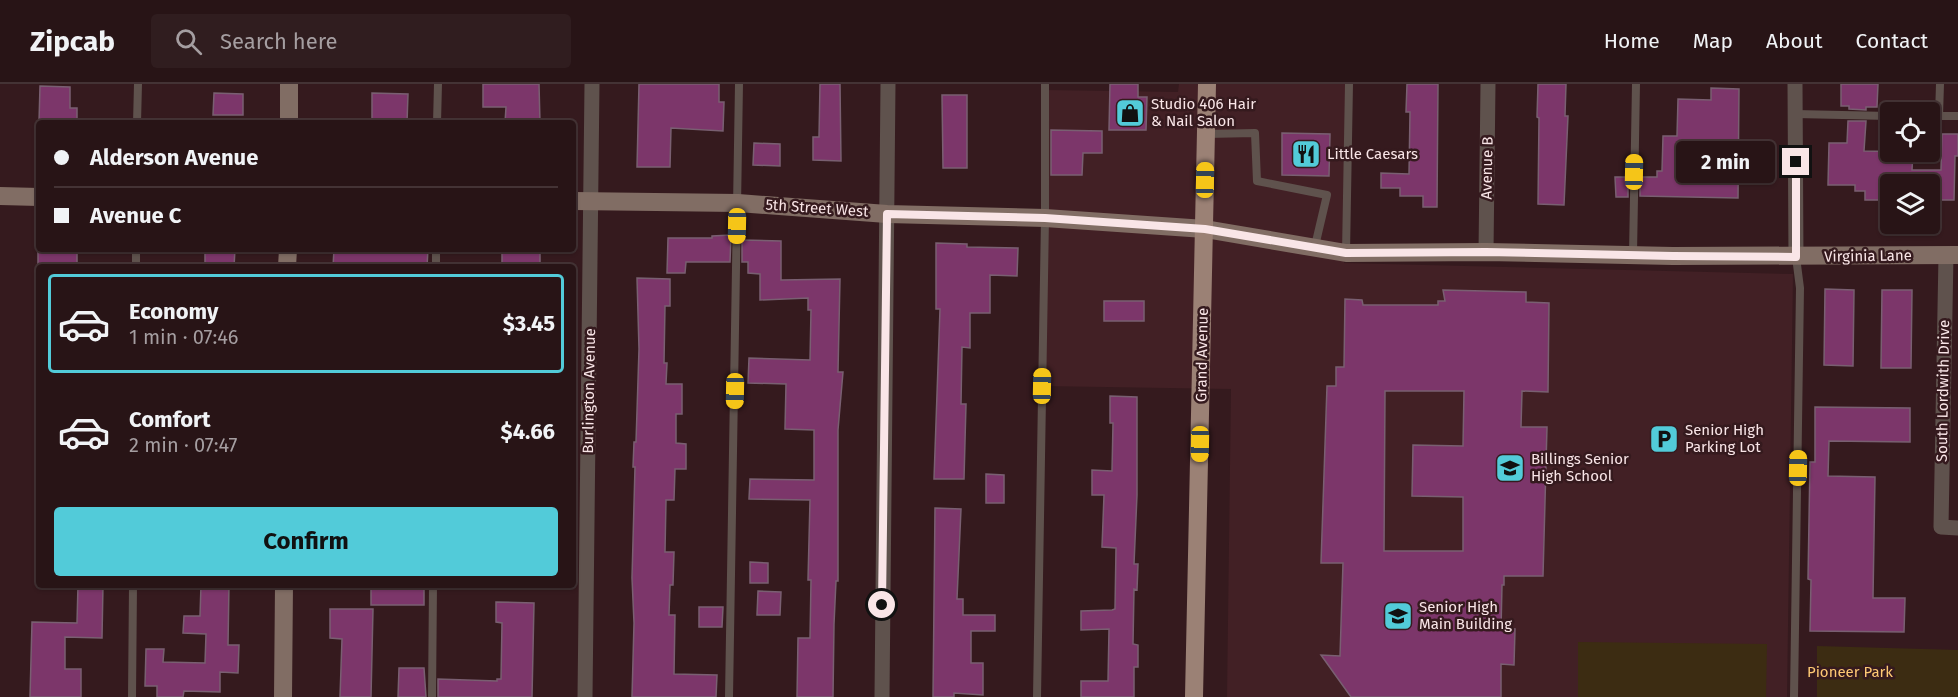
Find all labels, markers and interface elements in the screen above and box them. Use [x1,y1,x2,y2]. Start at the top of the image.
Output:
search box [151,14,571,68]
text: Zipcab [30,25,115,58]
icon: search [172,25,205,58]
text: Search here [220,28,338,55]
text: Home [1604,28,1660,54]
text: Map [1693,28,1733,54]
text: About [1766,28,1823,54]
text: Contact [1856,28,1928,54]
place label: Studio 406 Hair & Nail Salon [1151,95,1256,130]
shop icon: Studio 406 Hair & Nail Salon [1114,97,1146,129]
map controls [1880,102,1940,234]
button: locate [1880,102,1940,162]
street label: Avenue B [1477,136,1497,200]
restaurant icon: Little Caesars [1290,138,1322,170]
callout: 2 min [1676,141,1775,183]
text: Alderson Avenue [90,144,258,171]
place label: Little Caesars [1327,145,1418,163]
route end [1782,148,1809,175]
text: 2 min [1701,150,1750,174]
car [1625,154,1643,190]
car [1196,162,1214,198]
button: layers [1880,174,1940,234]
street label: 5th Street West [765,195,870,221]
text: Avenue C [90,202,182,229]
car [728,208,746,244]
street label: Virginia Lane [1824,246,1912,266]
icon: car [57,297,111,351]
text: Economy [129,298,218,325]
street label: Grand Avenue [1192,308,1212,402]
text: $3.45 [503,310,555,337]
street label: South Lordwith Drive [1933,320,1953,462]
text: 1 min · 07:46 [129,325,239,349]
street label: Burlington Avenue [579,328,599,454]
car [1033,368,1051,404]
car [726,373,744,409]
icon: car [57,405,111,459]
text: Comfort [129,406,210,433]
text: $4.66 [501,418,555,445]
place label: Senior High Parking Lot [1685,421,1764,456]
parking icon: Senior High Parking Lot [1648,423,1680,455]
car [1191,426,1209,462]
text: 2 min · 07:47 [129,433,237,457]
place label: Billings Senior High School [1531,450,1629,485]
car [1789,450,1807,486]
school or university icon: Billings Senior High School [1494,452,1526,484]
button: Confirm [54,507,558,576]
route start [868,591,895,618]
place label: Senior High Main Building [1419,598,1512,633]
school or university icon: Senior High Main Building [1382,600,1414,632]
park label: Pioneer Park [1807,663,1893,681]

